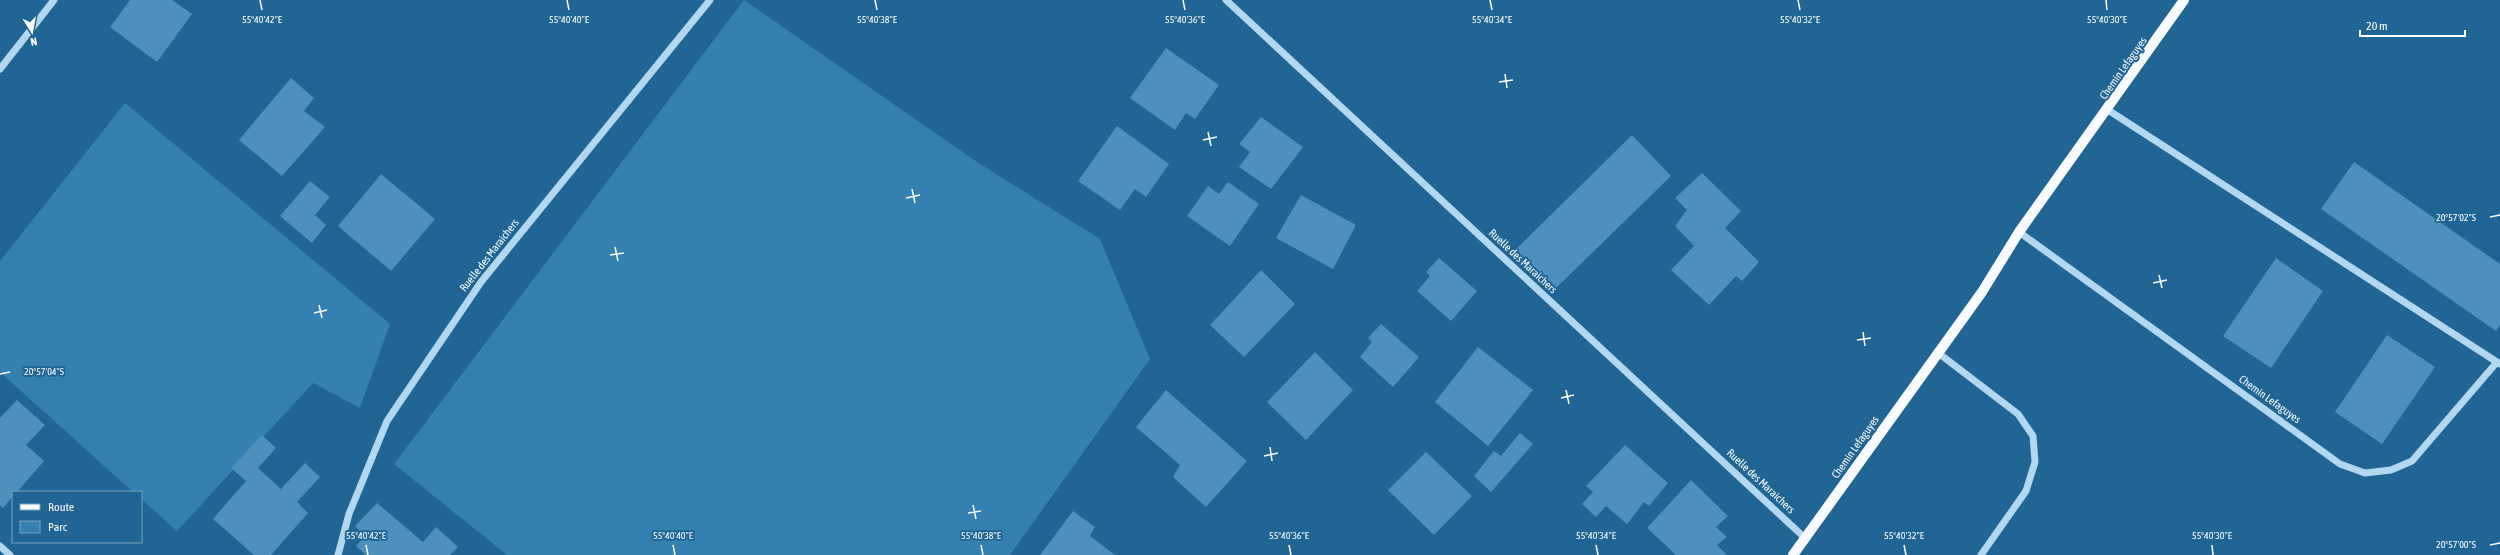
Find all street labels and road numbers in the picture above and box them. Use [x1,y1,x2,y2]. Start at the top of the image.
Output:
street label: Chemin Lefaguyes [2097,34,2149,101]
street label: Ruelle des Maraichers [457,216,521,293]
street label: Ruelle des Maraichers [1487,226,1559,296]
street label: Chemin Lefaguyes [2237,373,2303,425]
street label: Chemin Lefaguyes [1829,413,1881,480]
street label: Ruelle des Maraichers [1725,446,1797,516]

